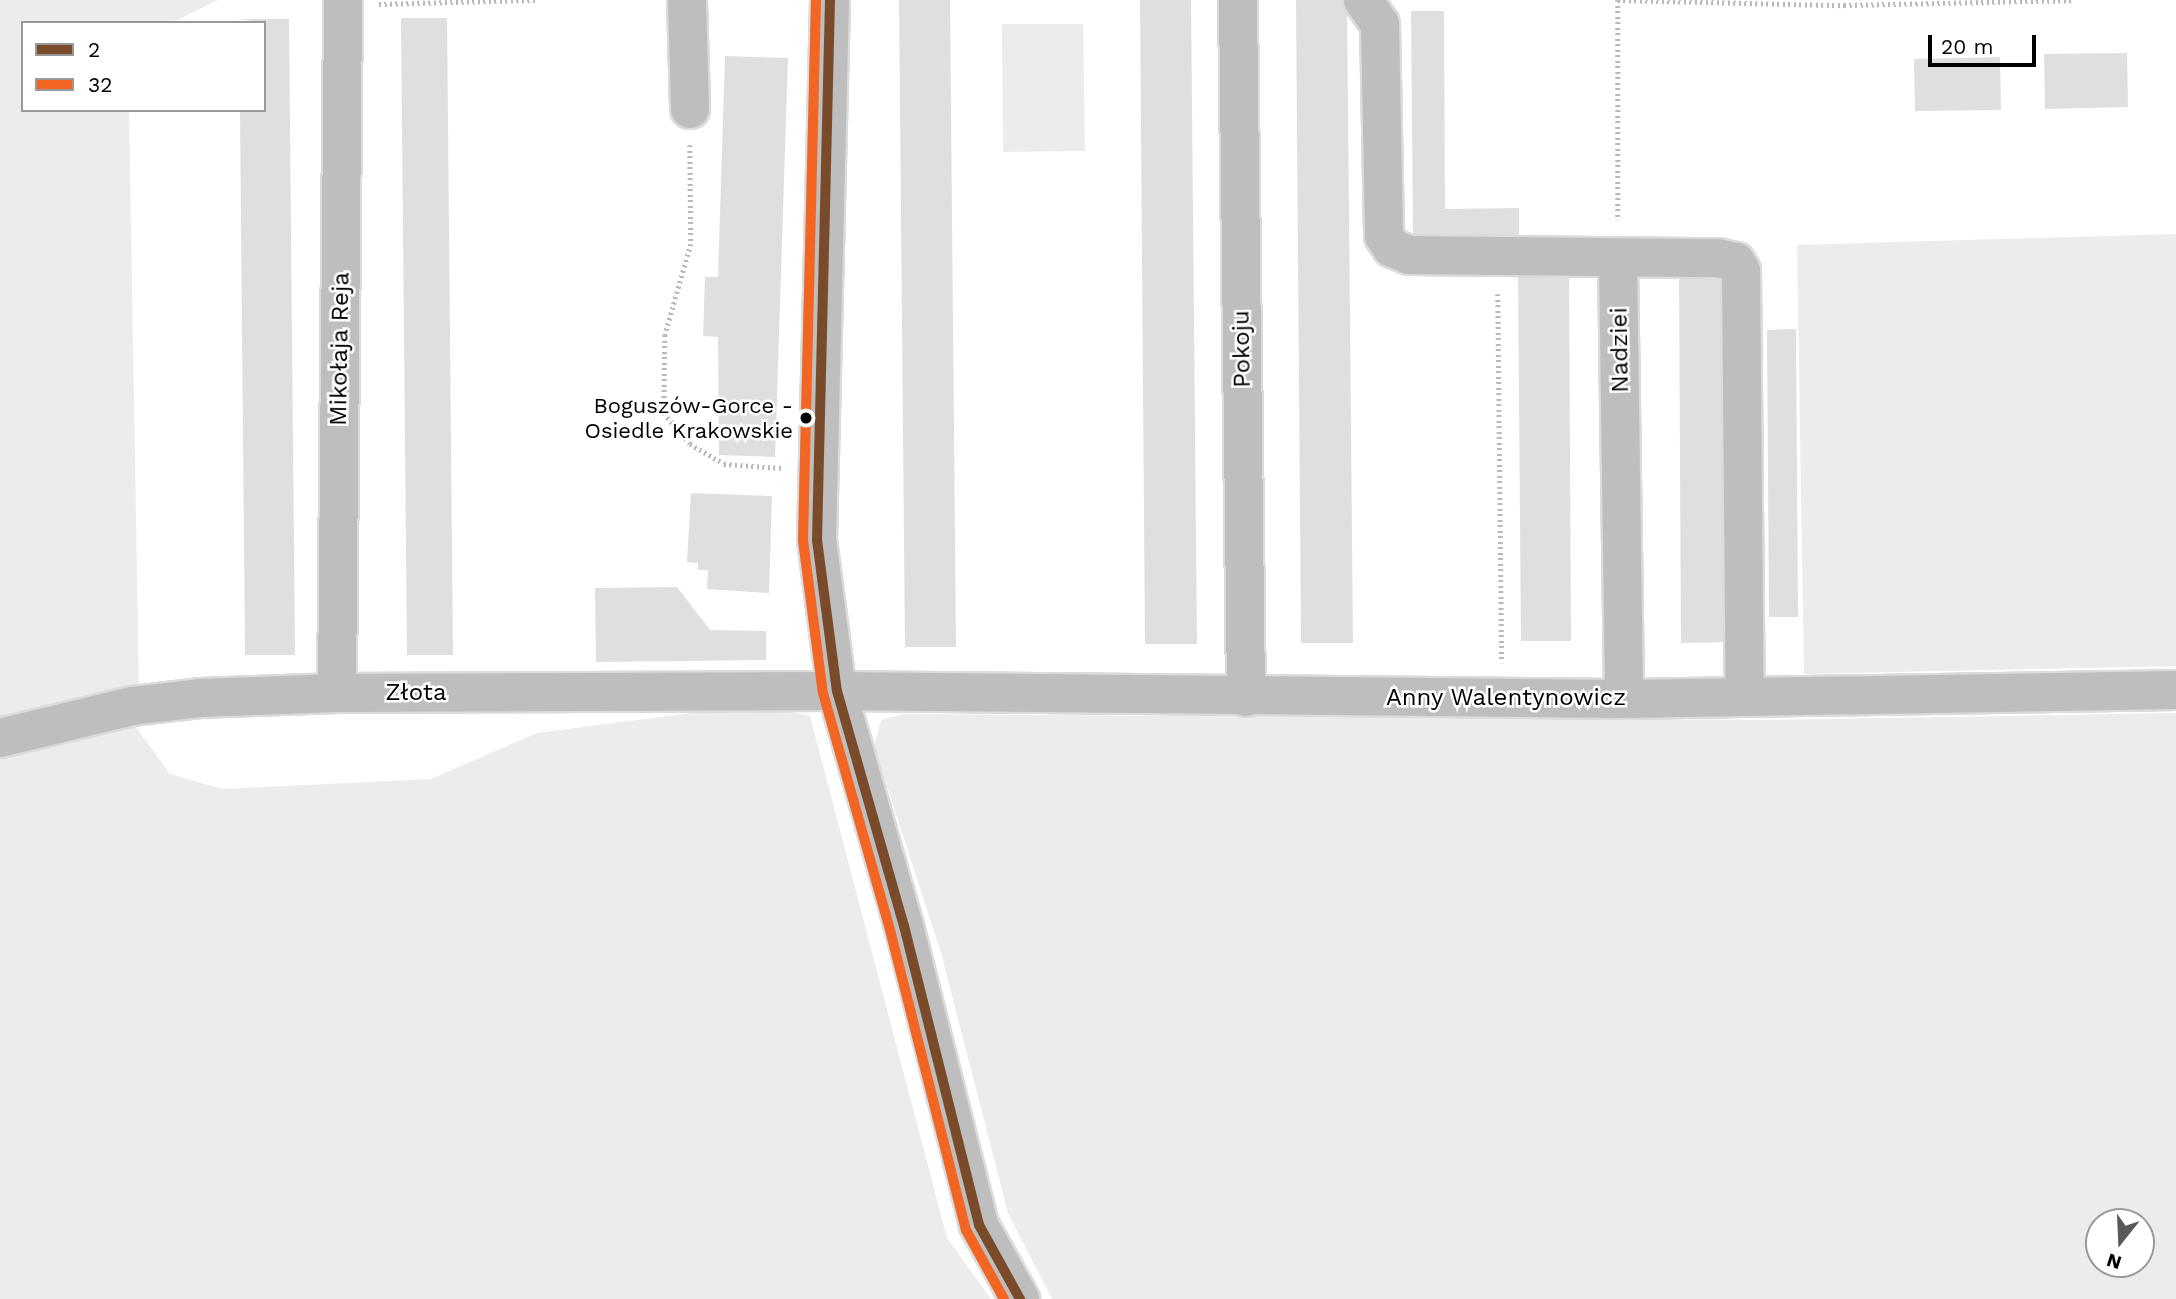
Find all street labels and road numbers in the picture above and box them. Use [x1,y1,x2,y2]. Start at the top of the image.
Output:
street label: Mikołaja Reja [324,272,356,426]
street label: Nadziei [1605,307,1635,393]
street label: Pokoju [1227,310,1257,388]
street label: Złota [385,679,447,707]
street label: Anny Walentynowicz [1385,684,1627,712]

